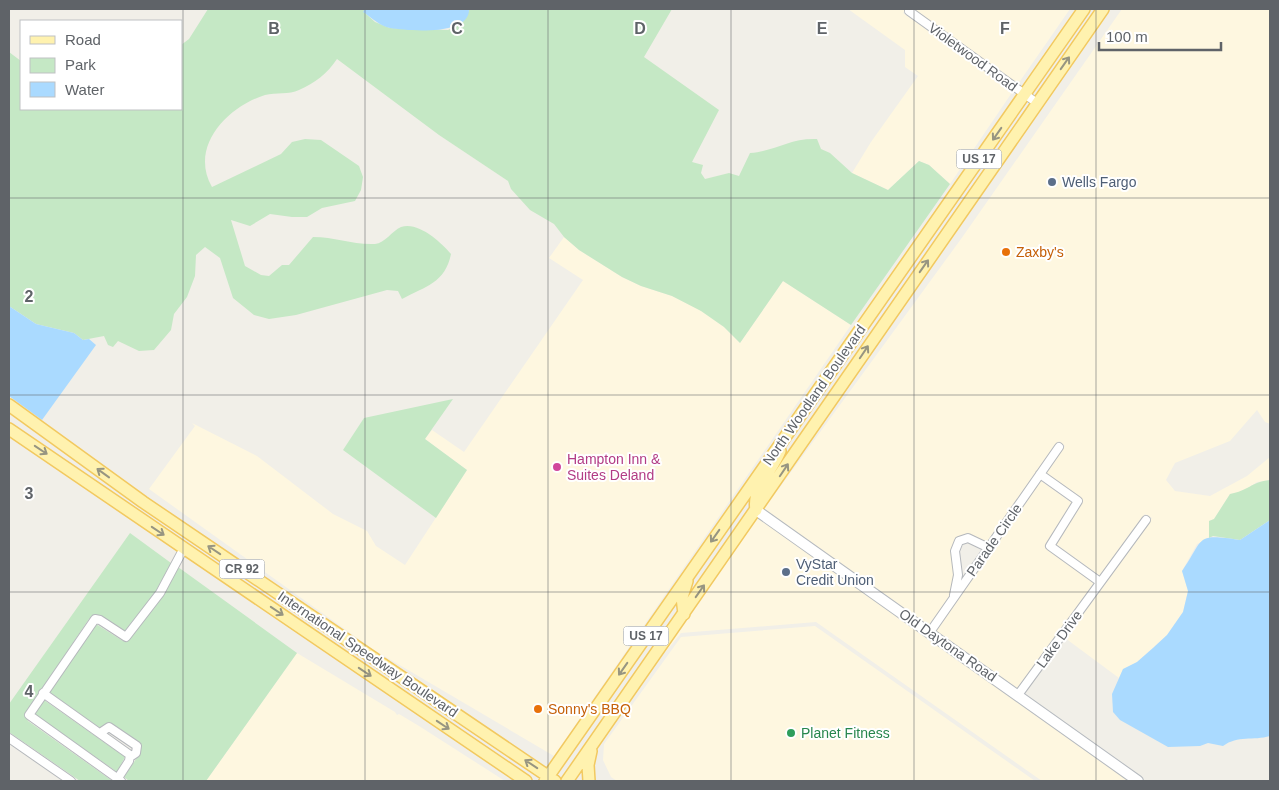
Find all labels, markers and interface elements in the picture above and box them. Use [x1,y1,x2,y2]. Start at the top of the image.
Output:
street label: Violetwood Road [926,19,1020,95]
legend [20,20,182,110]
text: B [268,20,280,37]
text: C [451,20,463,37]
text: D [634,20,646,37]
text: E [817,20,828,37]
text: F [1000,20,1010,37]
scale bar [1099,20,1222,52]
text: 100 m [1106,28,1148,45]
text: Road [65,31,101,48]
text: Park [65,56,96,73]
one-way arrow [1060,56,1070,70]
text: Water [65,81,104,98]
one-way arrow [992,127,1002,141]
road number: US 17 [956,150,1002,168]
place label: Wells Fargo [1062,174,1137,190]
marker: Wells Fargo [1046,176,1058,188]
place label: Zaxby's [1016,244,1064,260]
marker: Zaxby's [1000,246,1012,258]
one-way arrow [919,259,929,273]
text: 2 [25,288,34,305]
street label: North Woodland Boulevard [759,322,869,468]
one-way arrow [859,345,869,359]
one-way arrow [33,446,47,456]
place label: Hampton Inn & Suites Deland [567,451,661,483]
marker: Hampton Inn & Suites Deland [551,461,563,473]
one-way arrow [779,463,789,477]
one-way arrow [96,468,110,478]
text: 3 [25,485,34,502]
street label: Parade Circle [963,501,1025,579]
one-way arrow [151,526,165,536]
one-way arrow [710,528,720,542]
one-way arrow [207,545,221,555]
place label: VyStar Credit Union [796,556,874,588]
road number: CR 92 [220,560,264,578]
marker: VyStar Credit Union [780,566,792,578]
one-way arrow [695,584,705,598]
street label: International Speedway Boulevard [275,588,461,720]
street label: Old Daytona Road [896,605,1000,685]
one-way arrow [270,606,284,616]
street label: Lake Drive [1033,607,1085,671]
road number: US 17 [624,626,668,646]
one-way arrow [618,662,628,676]
one-way arrow [358,667,372,677]
text: 4 [25,683,34,700]
place label: Sonny's BBQ [548,701,631,717]
marker: Sonny's BBQ [532,703,544,715]
one-way arrow [435,720,449,730]
place label: Planet Fitness [801,725,890,741]
marker: Planet Fitness [785,727,797,739]
one-way arrow [524,759,538,769]

